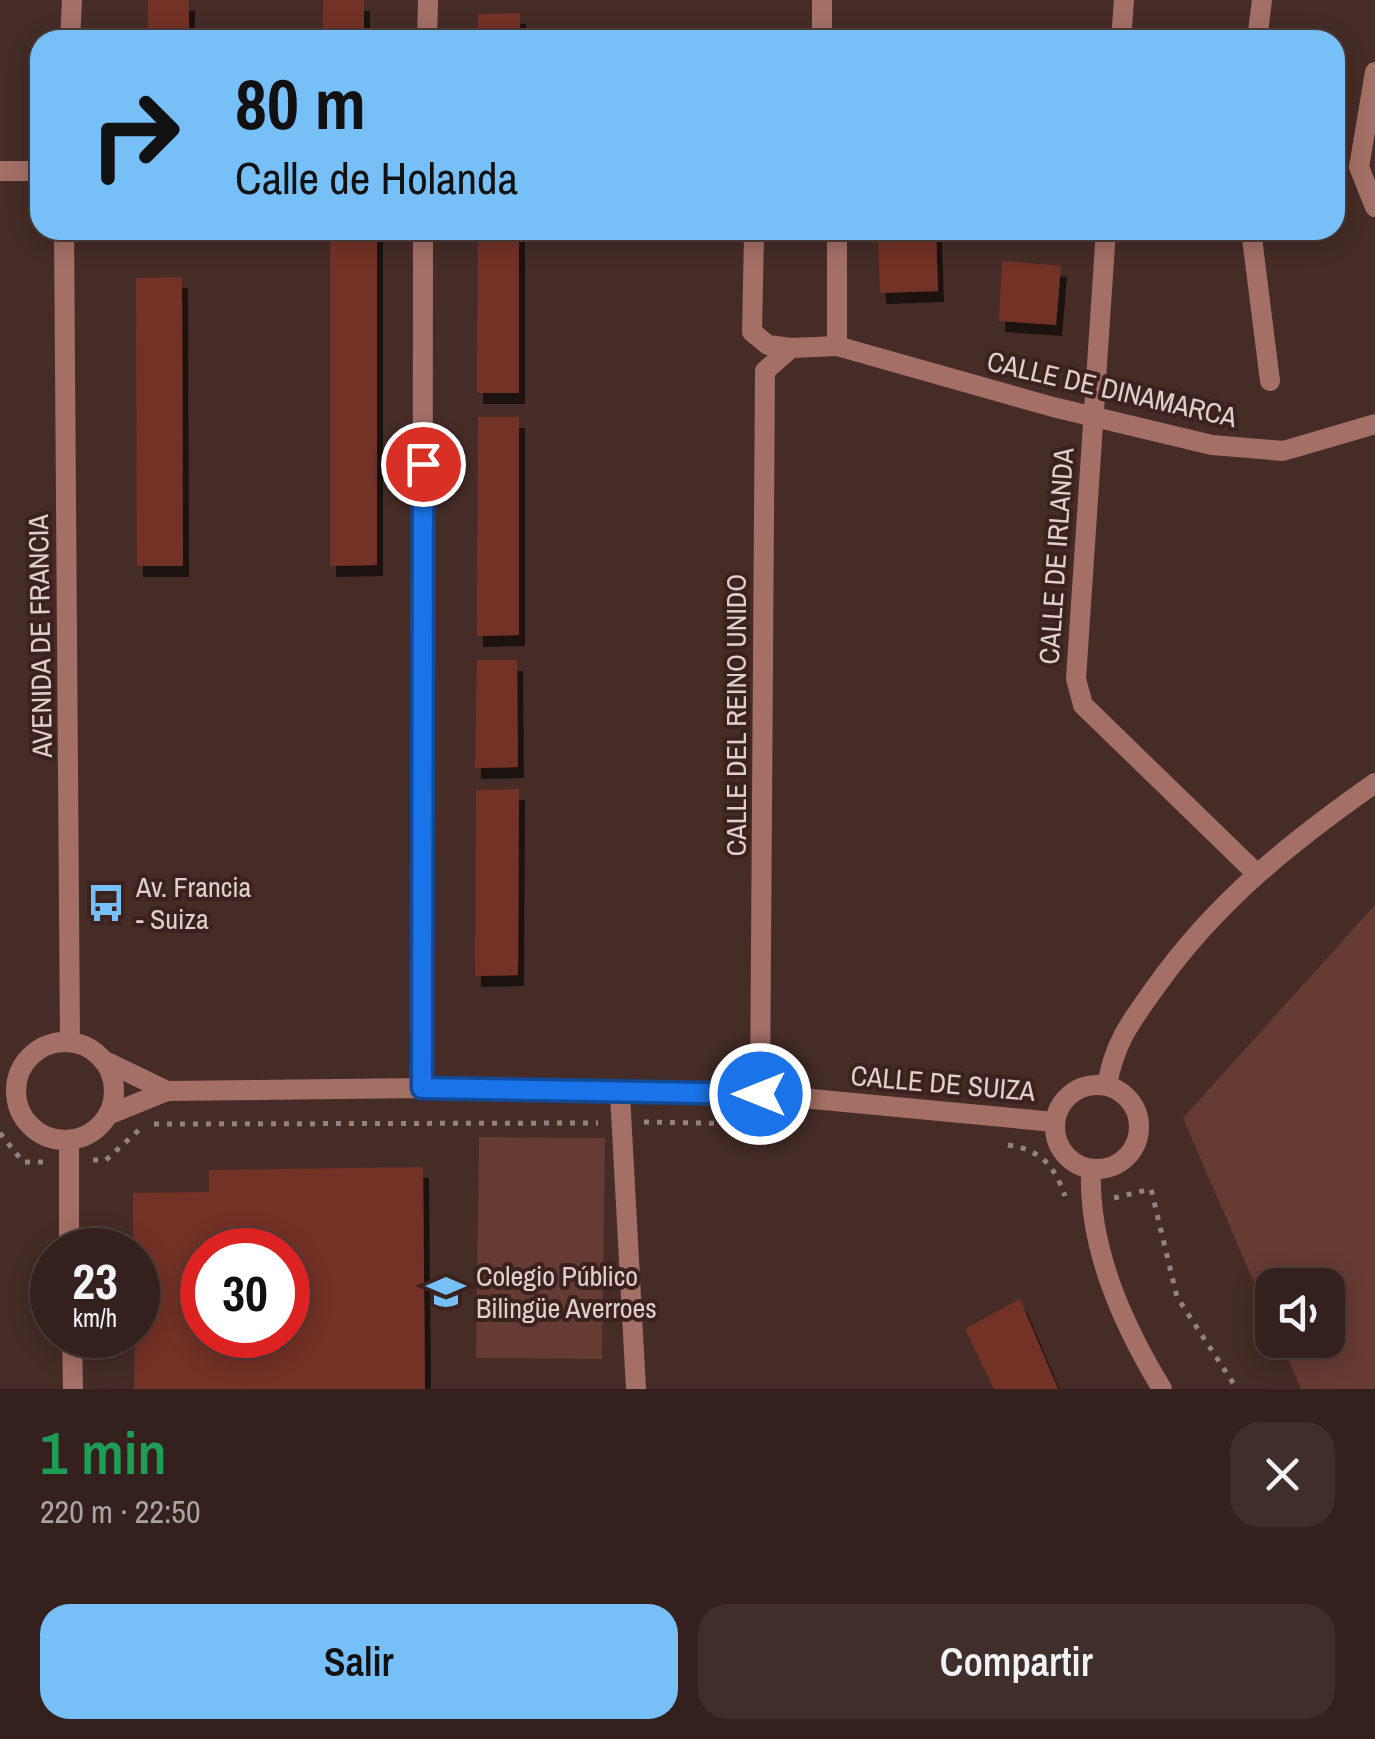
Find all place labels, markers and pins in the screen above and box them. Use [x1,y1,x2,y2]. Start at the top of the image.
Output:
pin [381,422,466,507]
place label: Av. Francia - Suiza [135,868,252,938]
bus stop icon: Av. Francia - Suiza [85,882,127,924]
place label: Colegio Público Bilingüe Averroes [476,1257,657,1327]
school or university icon: Colegio Público Bilingüe Averroes [425,1271,467,1313]

